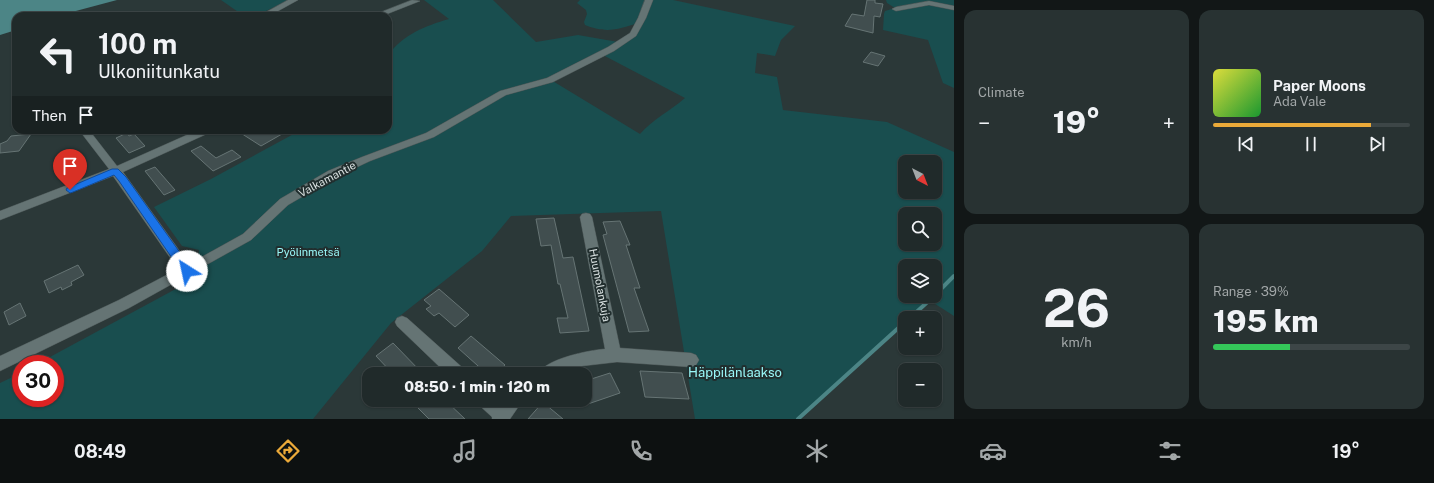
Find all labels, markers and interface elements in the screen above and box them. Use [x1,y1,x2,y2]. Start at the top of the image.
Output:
text: 100 m [98,27,177,60]
icon: left [32,28,84,80]
text: Ulkoniitunkatu [98,61,220,82]
text: Paper Moons [1273,77,1366,94]
text: Climate [978,85,1025,100]
text: Ada Vale [1273,94,1326,109]
icon: arrive [75,104,97,126]
text: 19° [1053,104,1100,140]
text: Then [32,107,67,124]
text: − [978,110,990,136]
text: + [1163,110,1175,136]
icon: previous [1235,133,1257,155]
icon: pause [1300,133,1322,155]
icon: next [1366,133,1388,155]
pin [53,149,87,190]
icon: arrive [59,155,81,177]
north arrow [898,155,942,199]
map controls [898,155,942,407]
street label: Valkamantie [296,159,358,199]
button: search [898,207,942,251]
park label: Pyölinmetsä [276,246,340,258]
street label: Huumolankuja [587,247,613,323]
position arrow [166,250,208,292]
button: layers [898,259,942,303]
text: 26 [1043,278,1110,339]
text: Range · 39% [1213,284,1289,299]
text: 195 km [1213,303,1319,339]
button: + [898,311,942,355]
text: km/h [1061,335,1092,350]
speed limit sign: 30 [12,355,64,407]
button: − [898,363,942,407]
park label: Häppilänlaakso [688,365,782,380]
text: 08:50 · 1 min · 120 m [404,378,550,395]
icon: directions [274,437,302,465]
icon: music [451,437,479,465]
icon: phone [627,437,655,465]
icon: climate [803,437,831,465]
icon: car [979,437,1007,465]
icon: filters [1156,437,1184,465]
text: 08:49 [74,441,126,462]
text: 19° [1332,441,1360,462]

